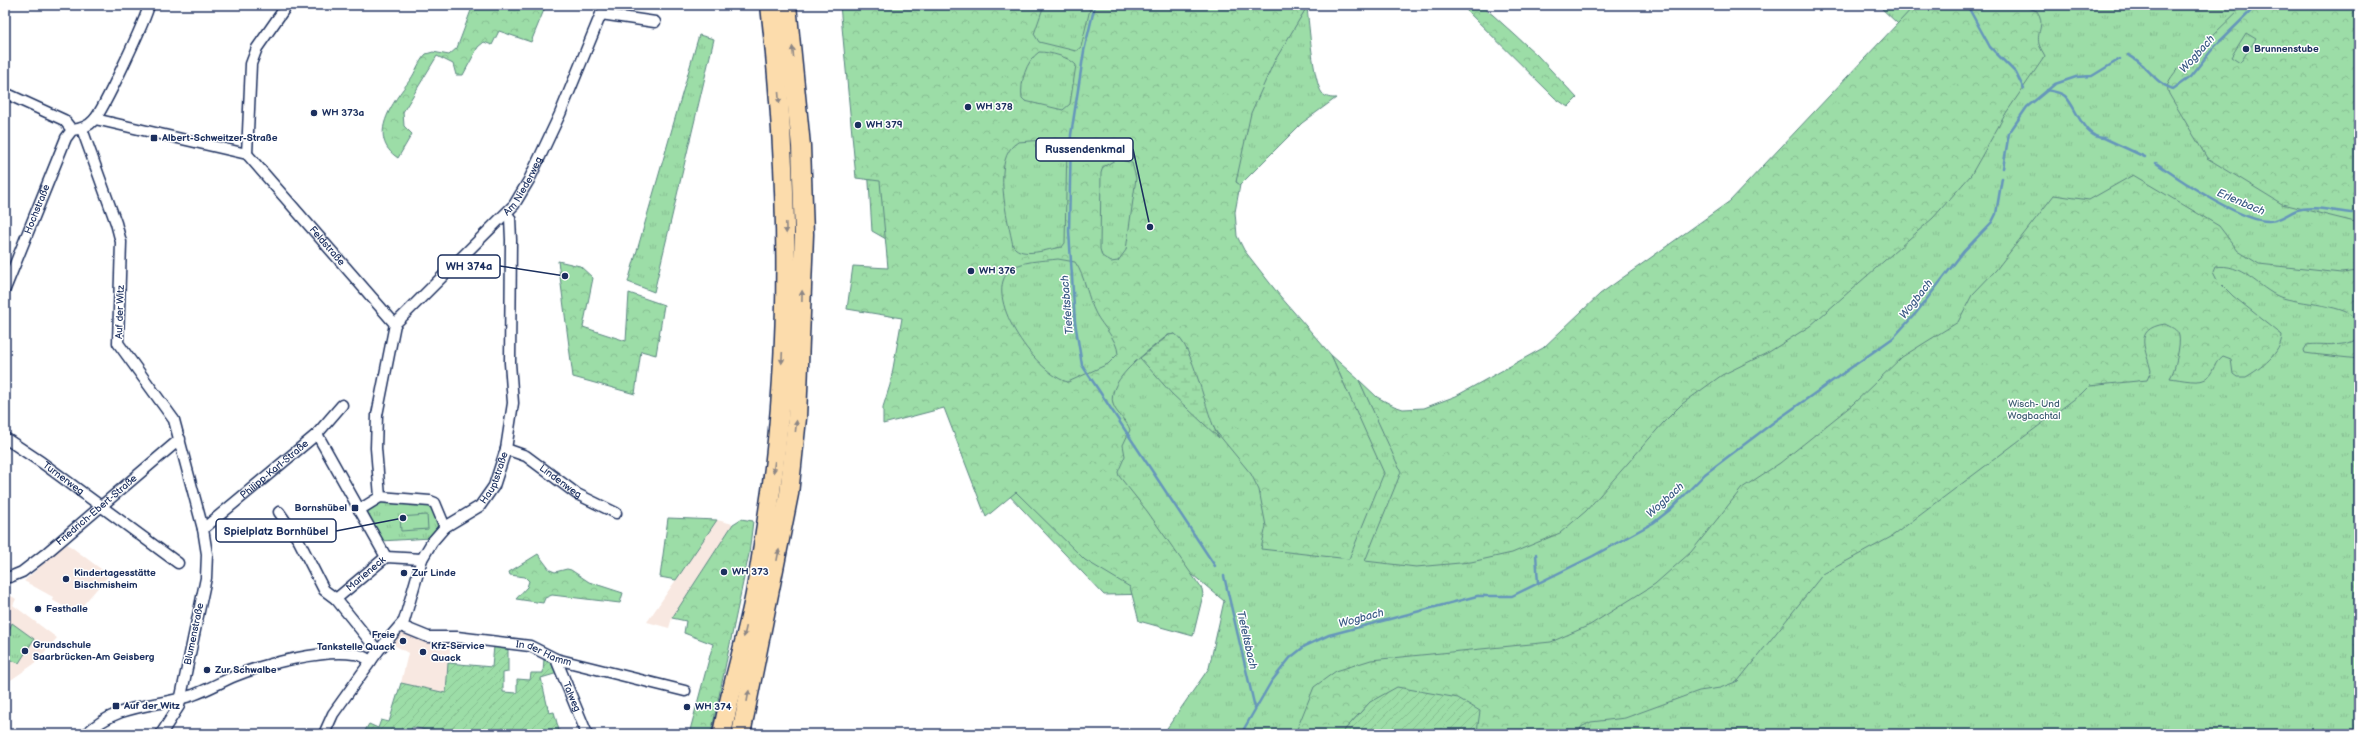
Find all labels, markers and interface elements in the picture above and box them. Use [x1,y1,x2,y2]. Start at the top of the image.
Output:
water label: Wogbach [2177,32,2217,76]
place label: Brunnenstube [2254,43,2319,55]
marker: Brunnenstube [2241,44,2251,54]
one-way arrow [790,46,796,58]
one-way arrow [776,92,782,104]
place label: WH 378 [976,101,1013,113]
marker: WH 378 [963,102,973,112]
place label: WH 373a [322,107,365,119]
marker: WH 373a [309,108,319,118]
place label: WH 379 [866,119,903,131]
marker: WH 379 [853,120,863,130]
place label: Albert-Schweitzer-Straße [161,132,278,144]
marker: Albert-Schweitzer-Straße [149,133,159,143]
callout: Russendenkmal [1036,138,1133,161]
text: Russendenkmal [1045,143,1125,156]
street label: Am Niederweg [501,155,545,218]
street label: Hochstraße [22,183,53,236]
water label: Erlenbach [2215,186,2267,218]
one-way arrow [782,222,789,234]
street label: Feldstraße [307,224,348,268]
callout: WH 374a [438,255,500,278]
text: WH 374a [446,260,492,273]
place label: WH 376 [979,265,1016,277]
marker: WH 376 [966,266,976,276]
water label: Tiefeltsbach [1058,275,1076,335]
water label: Wogbach [1897,277,1935,321]
street label: Auf der Witz [113,285,127,339]
one-way arrow [799,290,806,302]
one-way arrow [779,352,786,364]
park label: Wisch- Und Wogbachtal [2008,398,2060,422]
one-way arrow [793,420,800,432]
street label: Philipp-Karl-Straße [238,437,311,501]
street label: Hauptstraße [477,450,511,506]
street label: Turnerweg [40,459,86,498]
one-way arrow [770,461,777,474]
street label: Lindenweg [537,462,583,501]
street label: Friedrich-Ebert-Straße [54,472,140,548]
water label: Wogbach [1643,480,1687,520]
place label: Bornshübel [295,502,347,514]
marker: Bornshübel [350,503,360,513]
callout: Spielplatz Bornhübel [216,519,336,542]
text: Spielplatz Bornhübel [224,525,328,538]
one-way arrow [775,549,781,561]
street label: Marieneck [344,554,388,594]
place label: WH 373 [732,566,769,578]
place label: Kindertagesstätte Bischmisheim [74,567,156,591]
place label: Zur Linde [412,567,456,579]
marker: WH 373 [719,567,729,577]
marker: Zur Linde [399,568,409,578]
marker: Kindertagesstätte Bischmisheim [61,574,71,584]
street label: Blumenstraße [182,602,206,666]
place label: Festhalle [46,603,88,615]
marker: Festhalle [33,604,43,614]
water label: Wogbach [1337,606,1385,630]
water label: Tiefeltsbach [1234,610,1260,670]
one-way arrow [742,626,748,638]
place label: Freie Tankstelle Quack [317,629,396,653]
marker: Freie Tankstelle Quack [398,636,408,646]
street label: In der Hamm [515,638,573,669]
place label: Grundschule Saarbrücken-Am Geisberg [33,639,155,663]
place label: Kfz-Service Quack [431,640,485,664]
marker: Grundschule Saarbrücken-Am Geisberg [20,646,30,656]
marker: Kfz-Service Quack [418,647,428,657]
place label: Zur Schwalbe [215,664,277,676]
marker: Zur Schwalbe [202,665,212,675]
street label: Talweg [560,680,583,714]
one-way arrow [746,690,752,702]
place label: Auf der Witz [123,700,180,712]
marker: Auf der Witz [111,701,121,711]
place label: WH 374 [695,701,732,713]
marker: WH 374 [682,702,692,712]

